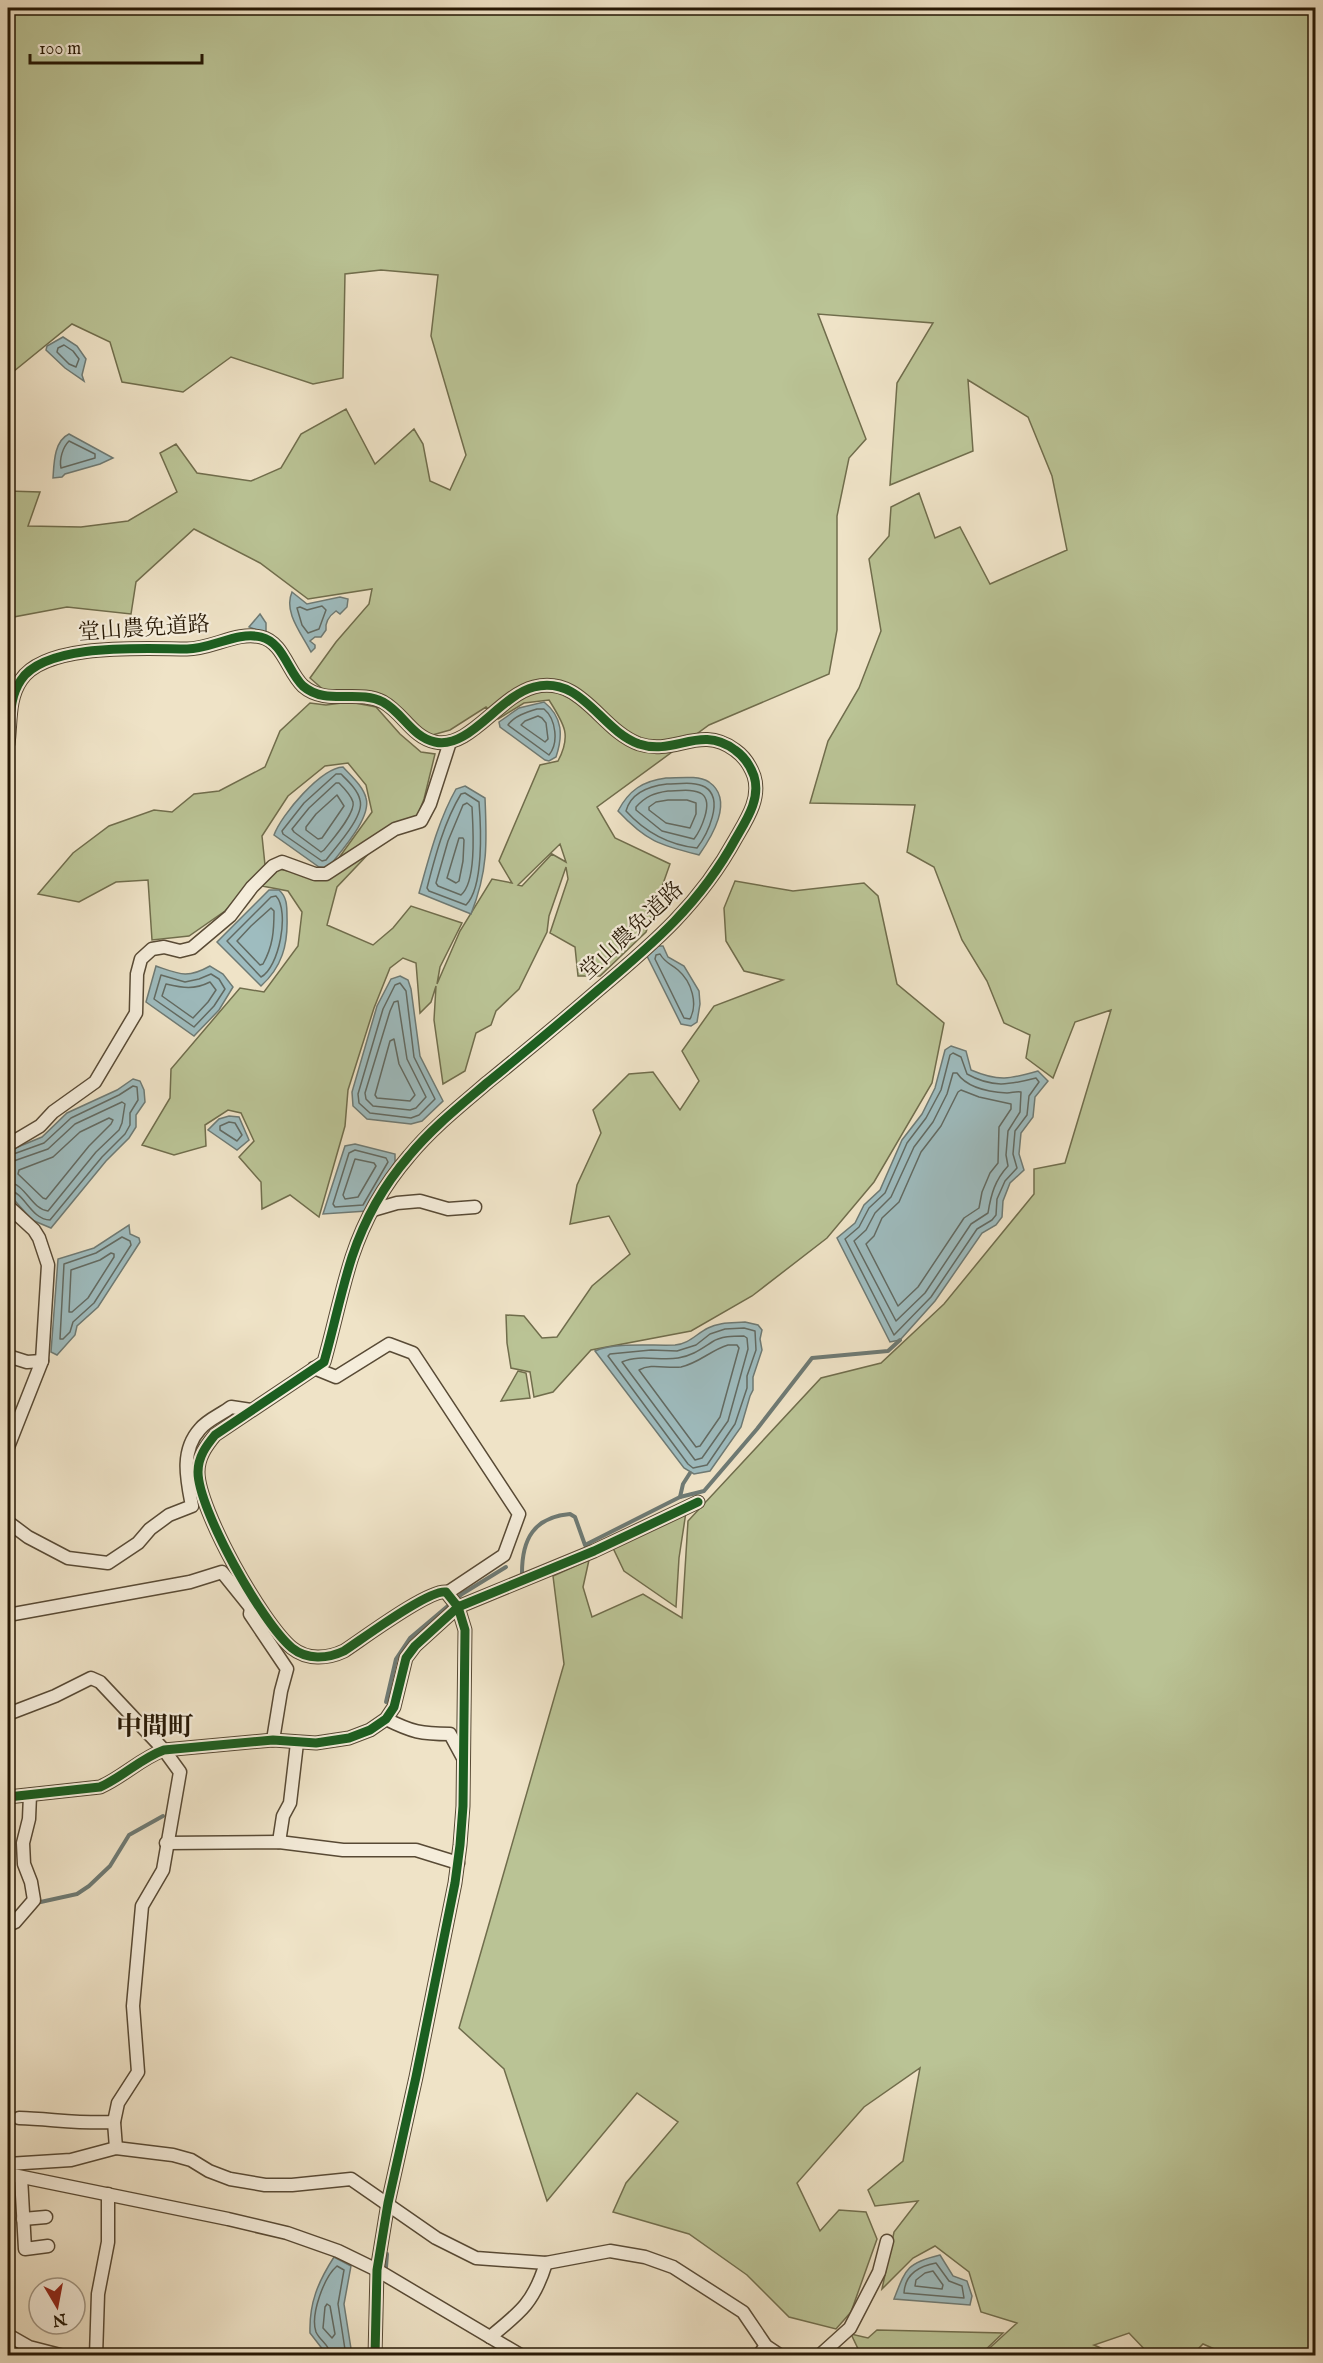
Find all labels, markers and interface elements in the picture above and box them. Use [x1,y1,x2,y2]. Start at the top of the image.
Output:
scale bar [30,27,202,65]
text: 100 m [39,38,81,61]
street label: 堂山農免道路 [77,610,211,648]
street label: 堂山農免道路 [574,876,690,986]
district label: 中間町 [116,1711,194,1744]
north arrow [27,2276,87,2336]
text: N [51,2308,69,2330]

